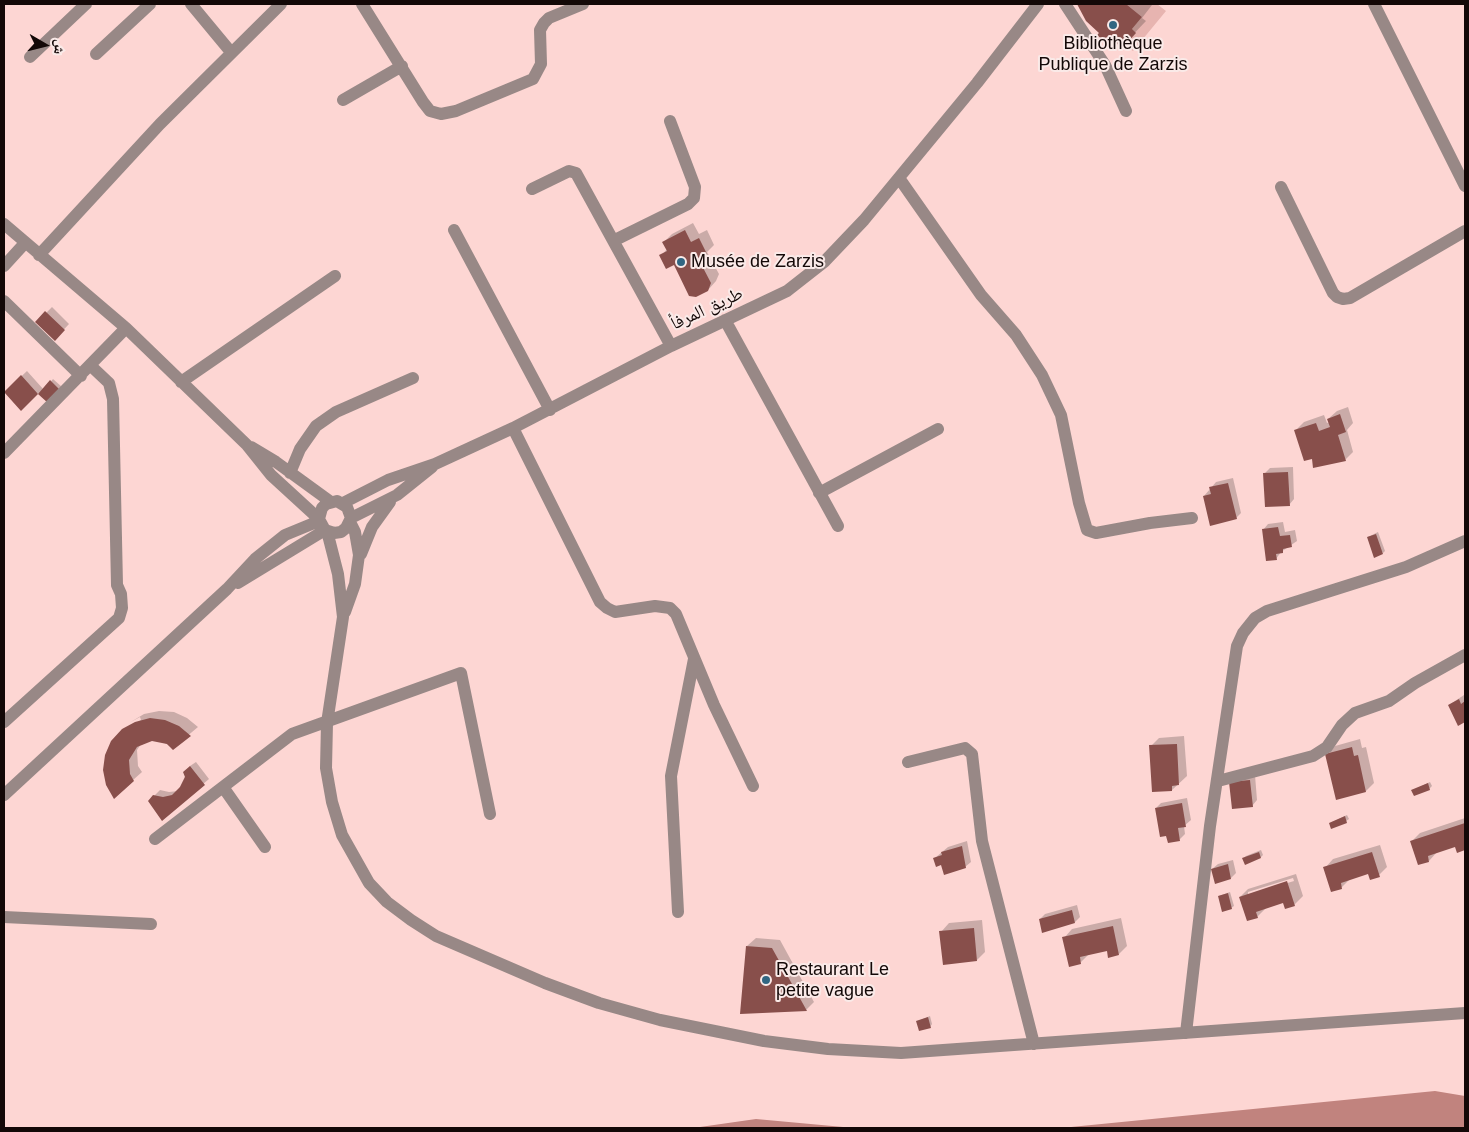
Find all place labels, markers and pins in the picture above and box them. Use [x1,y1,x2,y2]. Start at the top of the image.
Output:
marker: Bibliothèque Publique de Zarzis [1107,19,1119,31]
place label: Bibliothèque Publique de Zarzis [1038,33,1188,76]
place label: Musée de Zarzis [691,251,824,273]
marker: Musée de Zarzis [675,256,687,268]
place label: Restaurant Le petite vague [776,959,889,1002]
marker: Restaurant Le petite vague [760,974,772,986]

